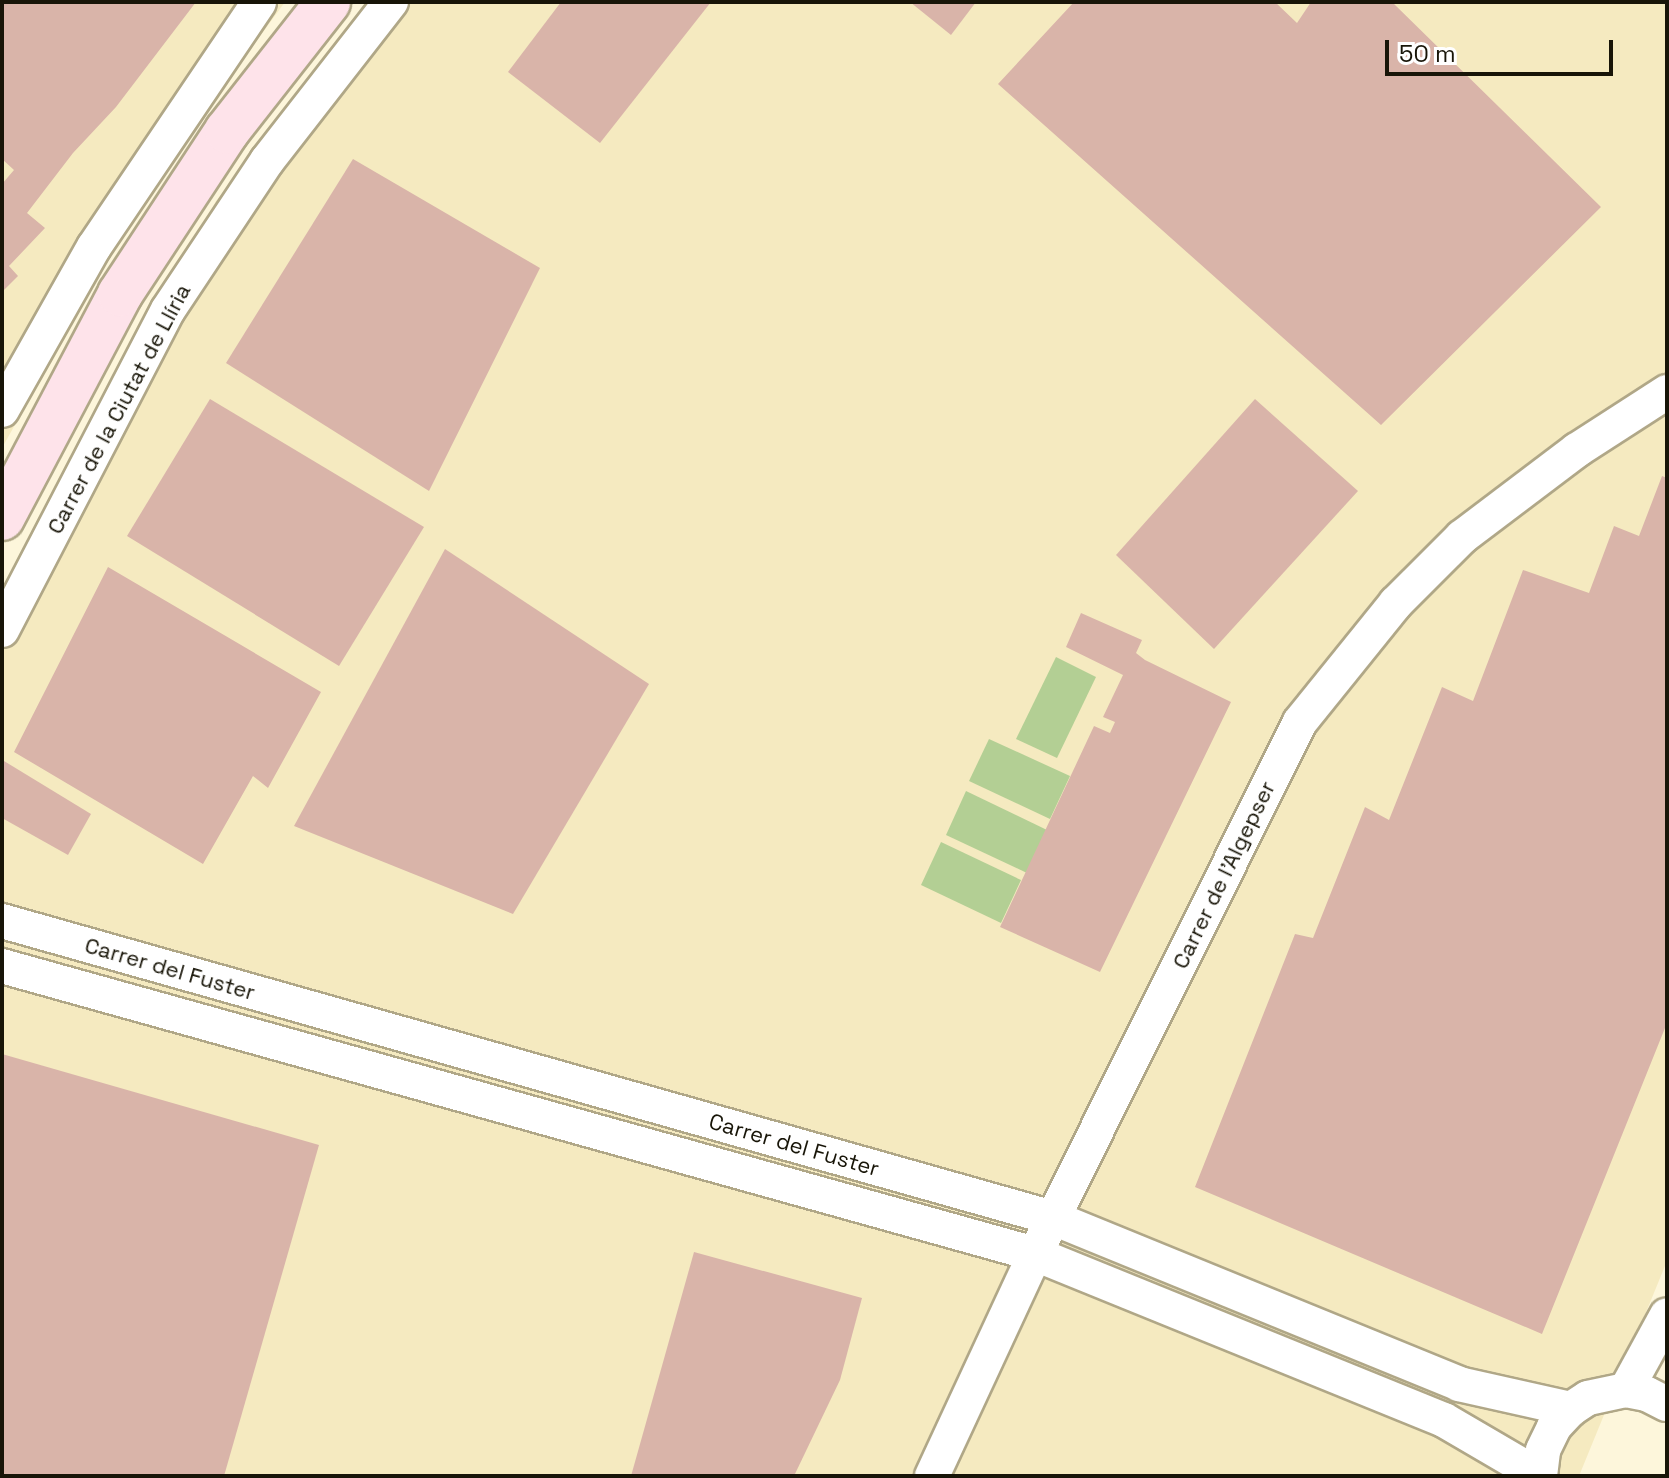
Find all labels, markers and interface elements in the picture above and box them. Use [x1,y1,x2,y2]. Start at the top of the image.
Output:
scale bar [1389,24,1617,74]
text: 50 m [1399,38,1456,69]
street label: Carrer de la Ciutat de Llíria [42,280,196,538]
street label: Carrer de l'Algepser [1167,777,1281,973]
street label: Carrer del Fuster [82,932,258,1006]
street label: Carrer del Fuster [706,1108,882,1182]

